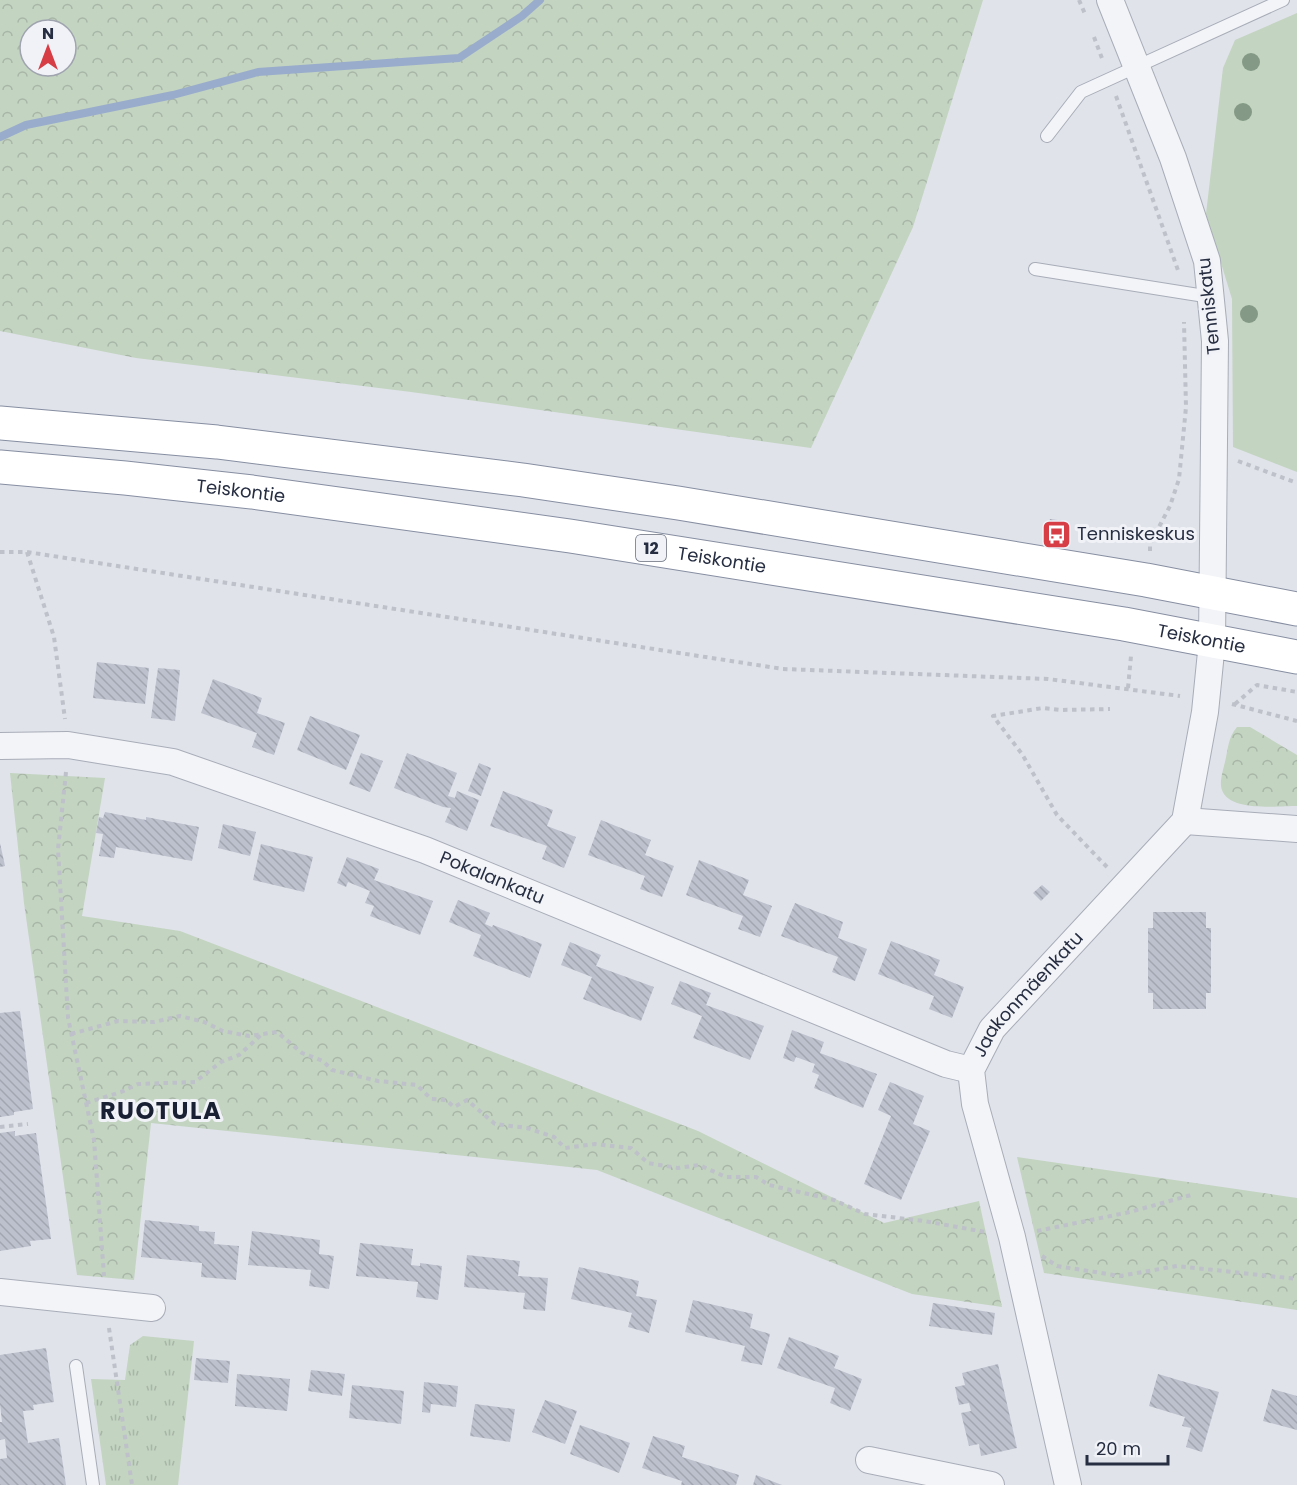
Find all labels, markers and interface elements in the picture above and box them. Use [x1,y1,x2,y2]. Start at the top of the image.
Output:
north arrow [18,18,78,78]
text: N [42,22,54,45]
street label: Tenniskatu [1191,256,1226,356]
street label: Teiskontie [195,473,287,508]
bus stop icon: Tenniskeskus [1040,518,1072,550]
place label: Tenniskeskus [1077,521,1195,546]
road number: 12 [636,535,666,561]
street label: Teiskontie [676,540,768,579]
street label: Teiskontie [1155,618,1248,659]
street label: Pokalankatu [436,844,549,910]
street label: Jaakonmäenkatu [967,926,1089,1061]
district label: RUOTULA [100,1094,222,1127]
scale bar [1087,1428,1168,1466]
text: 20 m [1096,1436,1141,1461]

